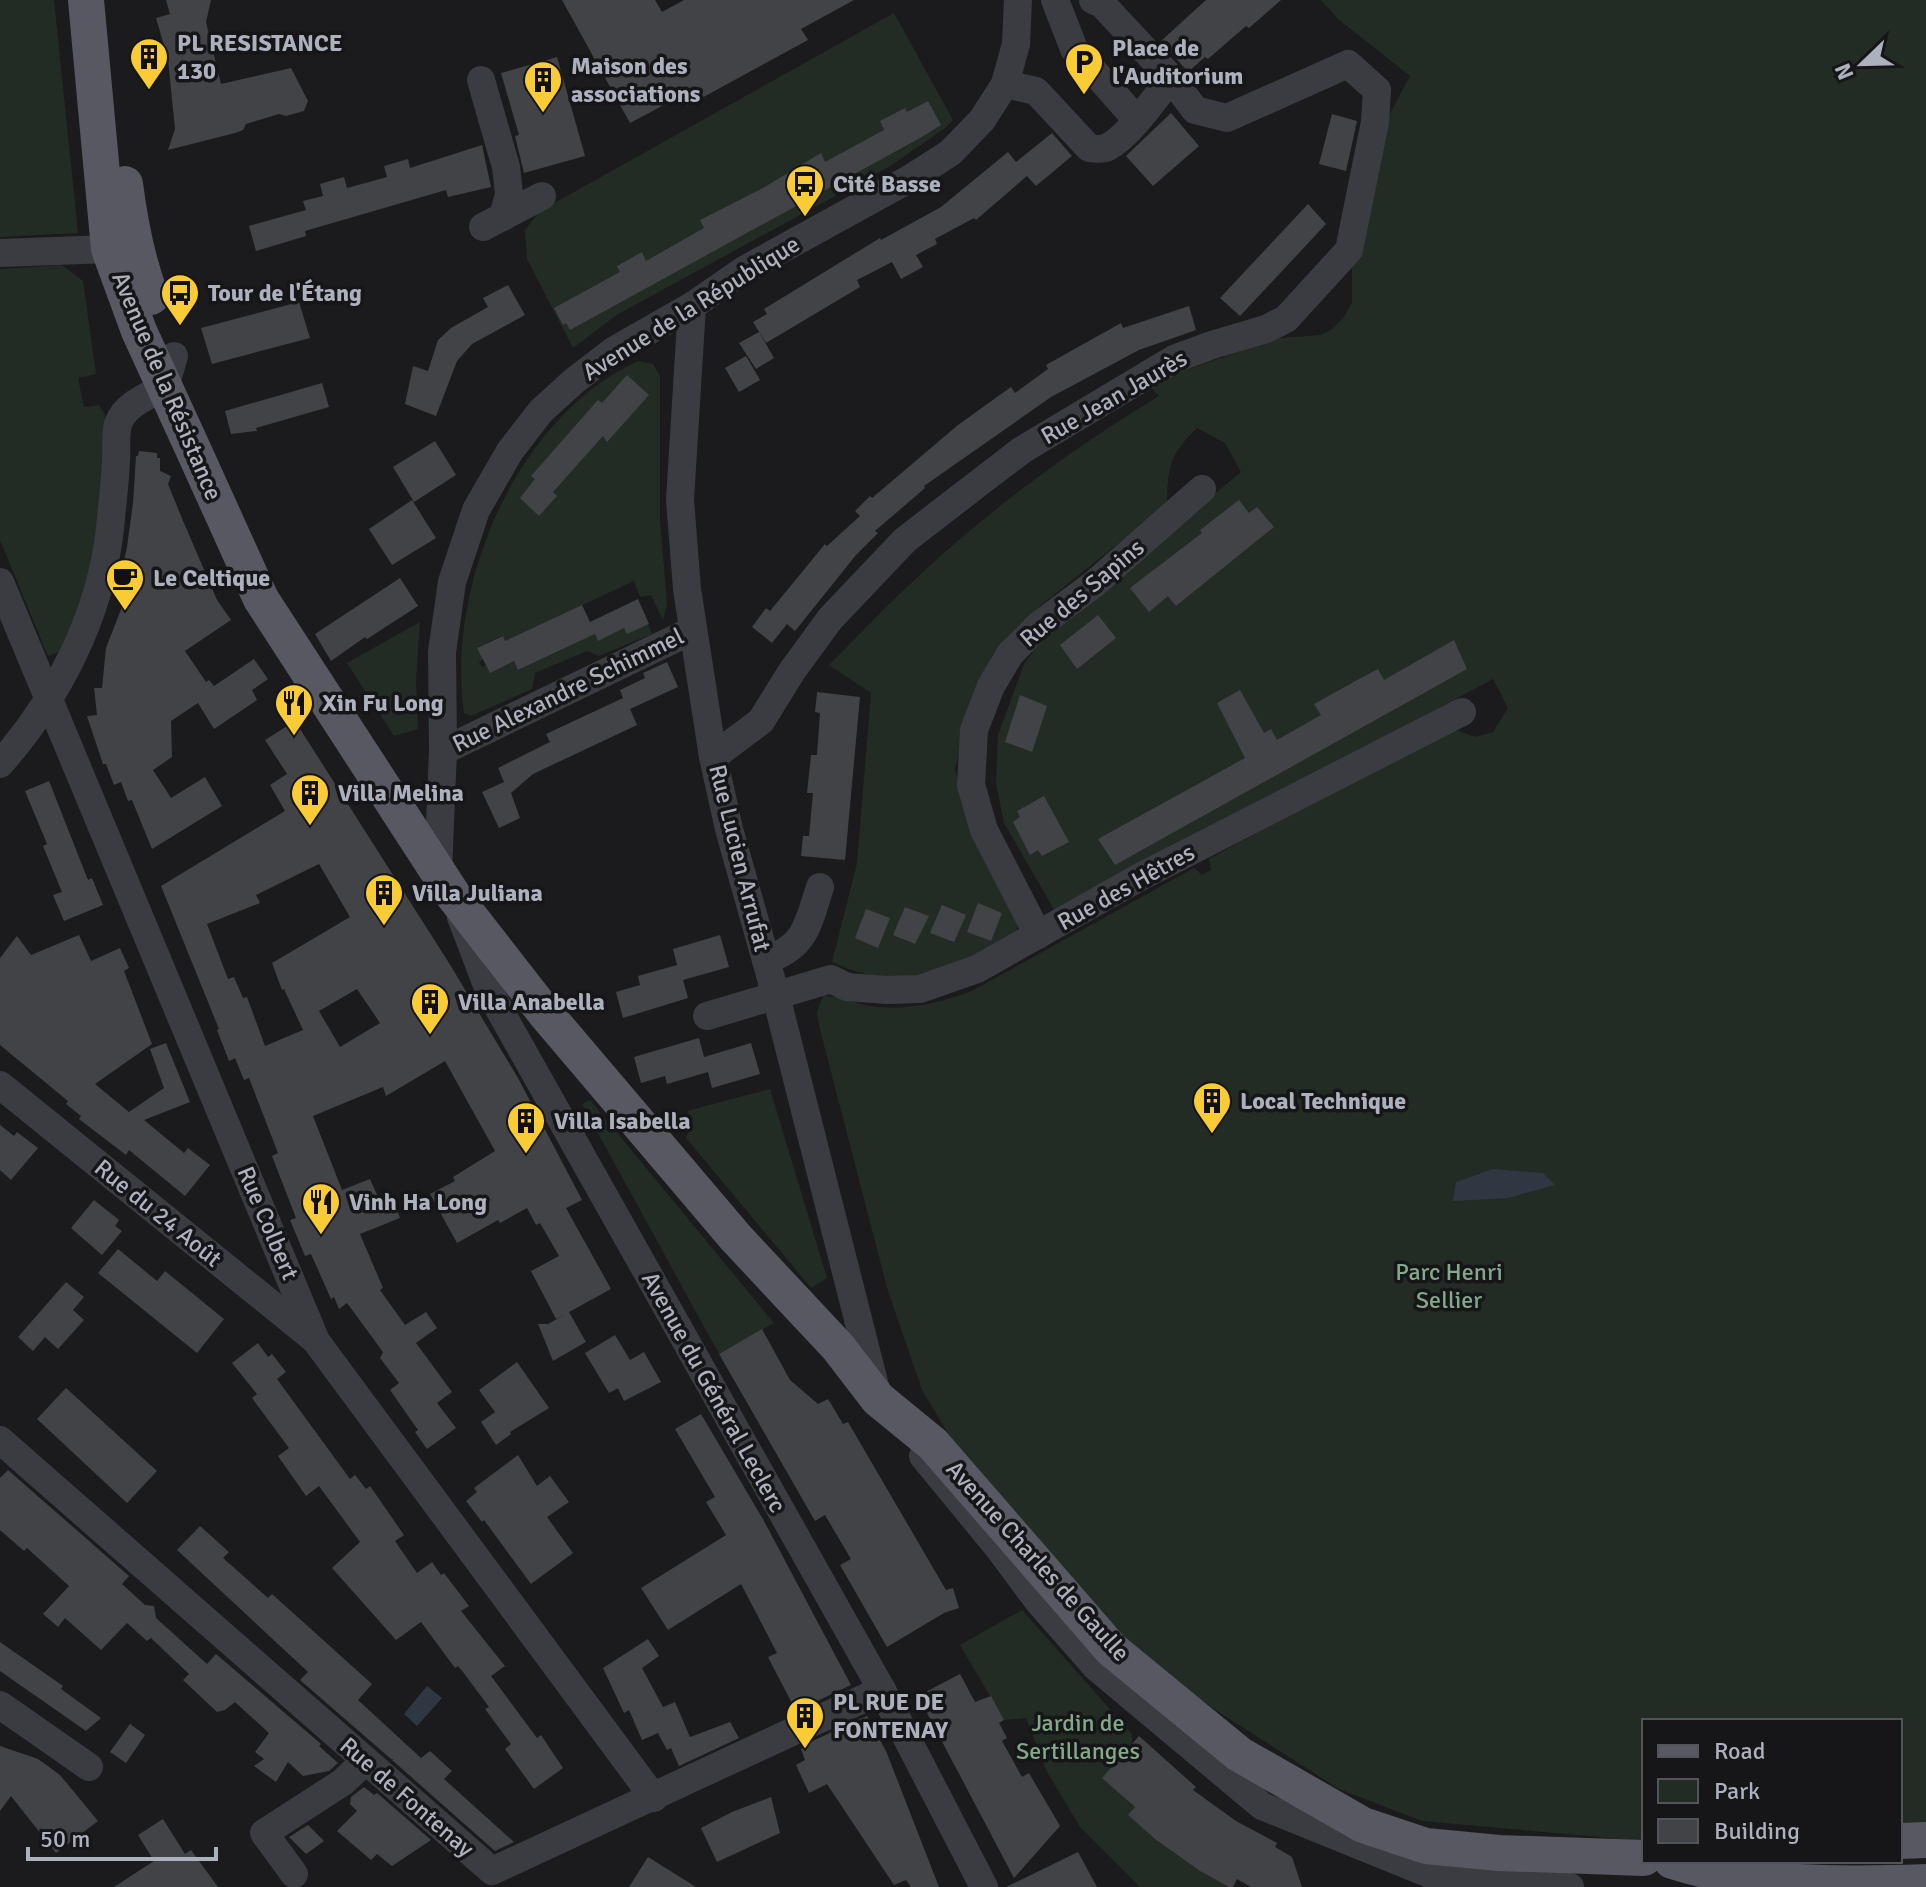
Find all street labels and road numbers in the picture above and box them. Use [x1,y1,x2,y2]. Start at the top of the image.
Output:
street label: Avenue de la République [577,229,805,387]
street label: Avenue de la Résistance [105,267,229,505]
street label: Rue Jean Jaurès [1036,343,1192,451]
street label: Rue des Sapins [1014,532,1150,654]
street label: Rue Alexandre Schimmel [447,621,689,759]
street label: Rue Lucien Arrufat [702,761,778,955]
street label: Rue des Hêtres [1052,837,1200,937]
street label: Rue du 24 Août [88,1153,228,1273]
street label: Rue Colbert [231,1162,305,1284]
street label: Avenue du Général Leclerc [635,1266,793,1518]
street label: Avenue Charles de Gaulle [940,1454,1136,1668]
street label: Rue de Fontenay [334,1731,480,1863]

